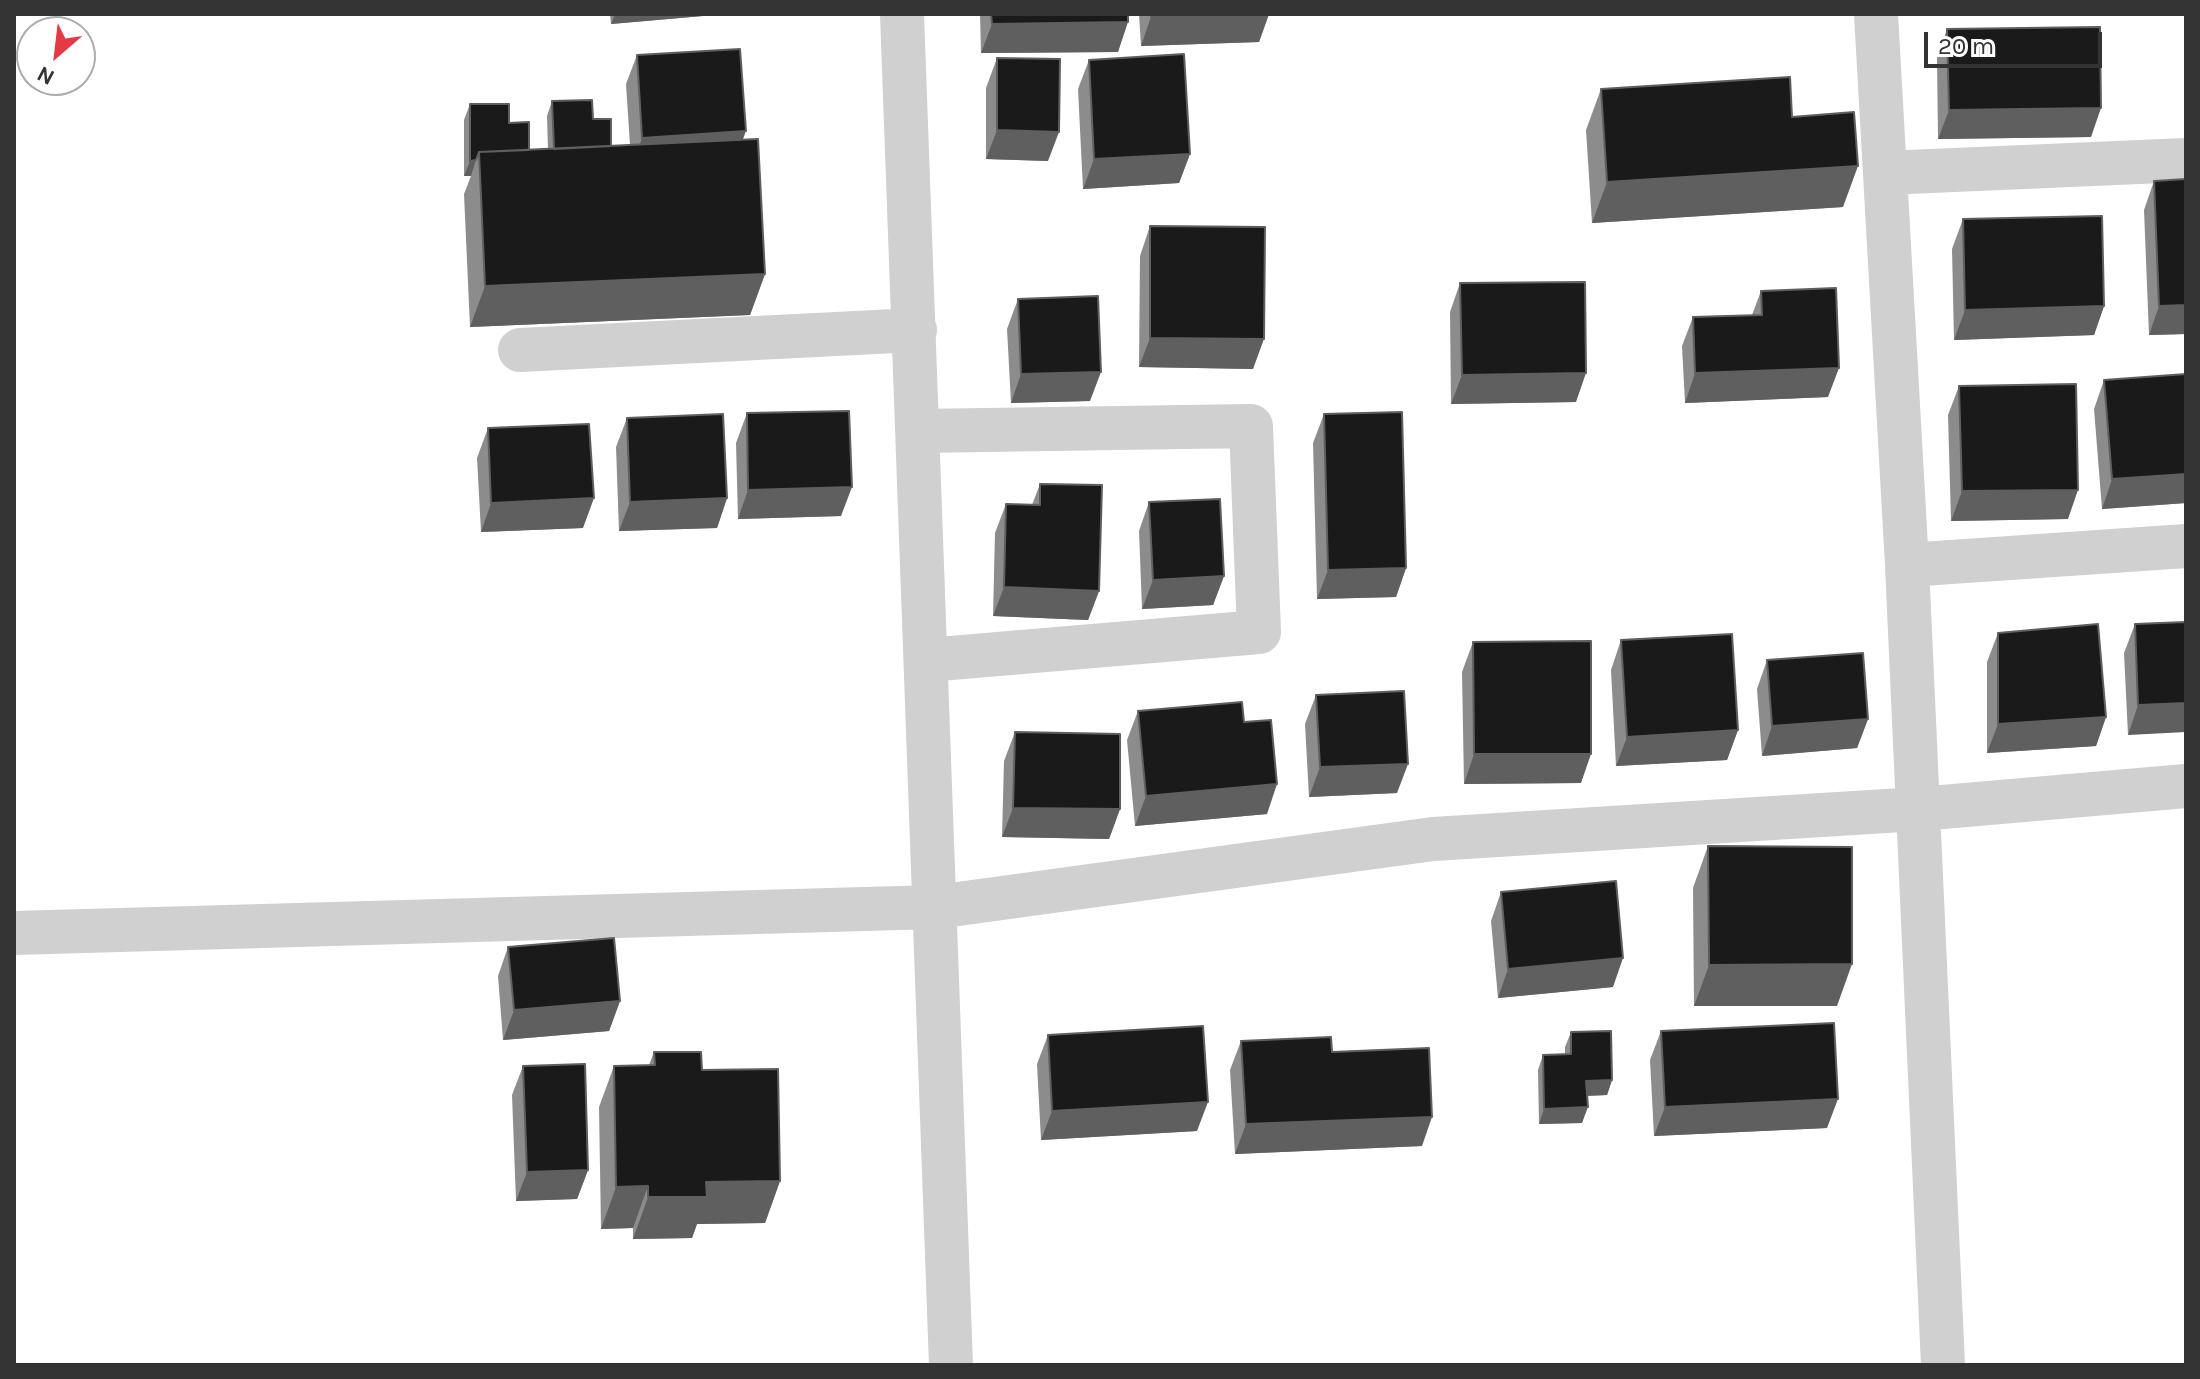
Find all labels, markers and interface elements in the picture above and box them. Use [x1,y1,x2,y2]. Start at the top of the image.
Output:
north arrow [16,16,96,96]
scale bar [1928,16,2106,66]
text: 20 m [1938,32,1994,60]
text: N [33,60,59,91]

